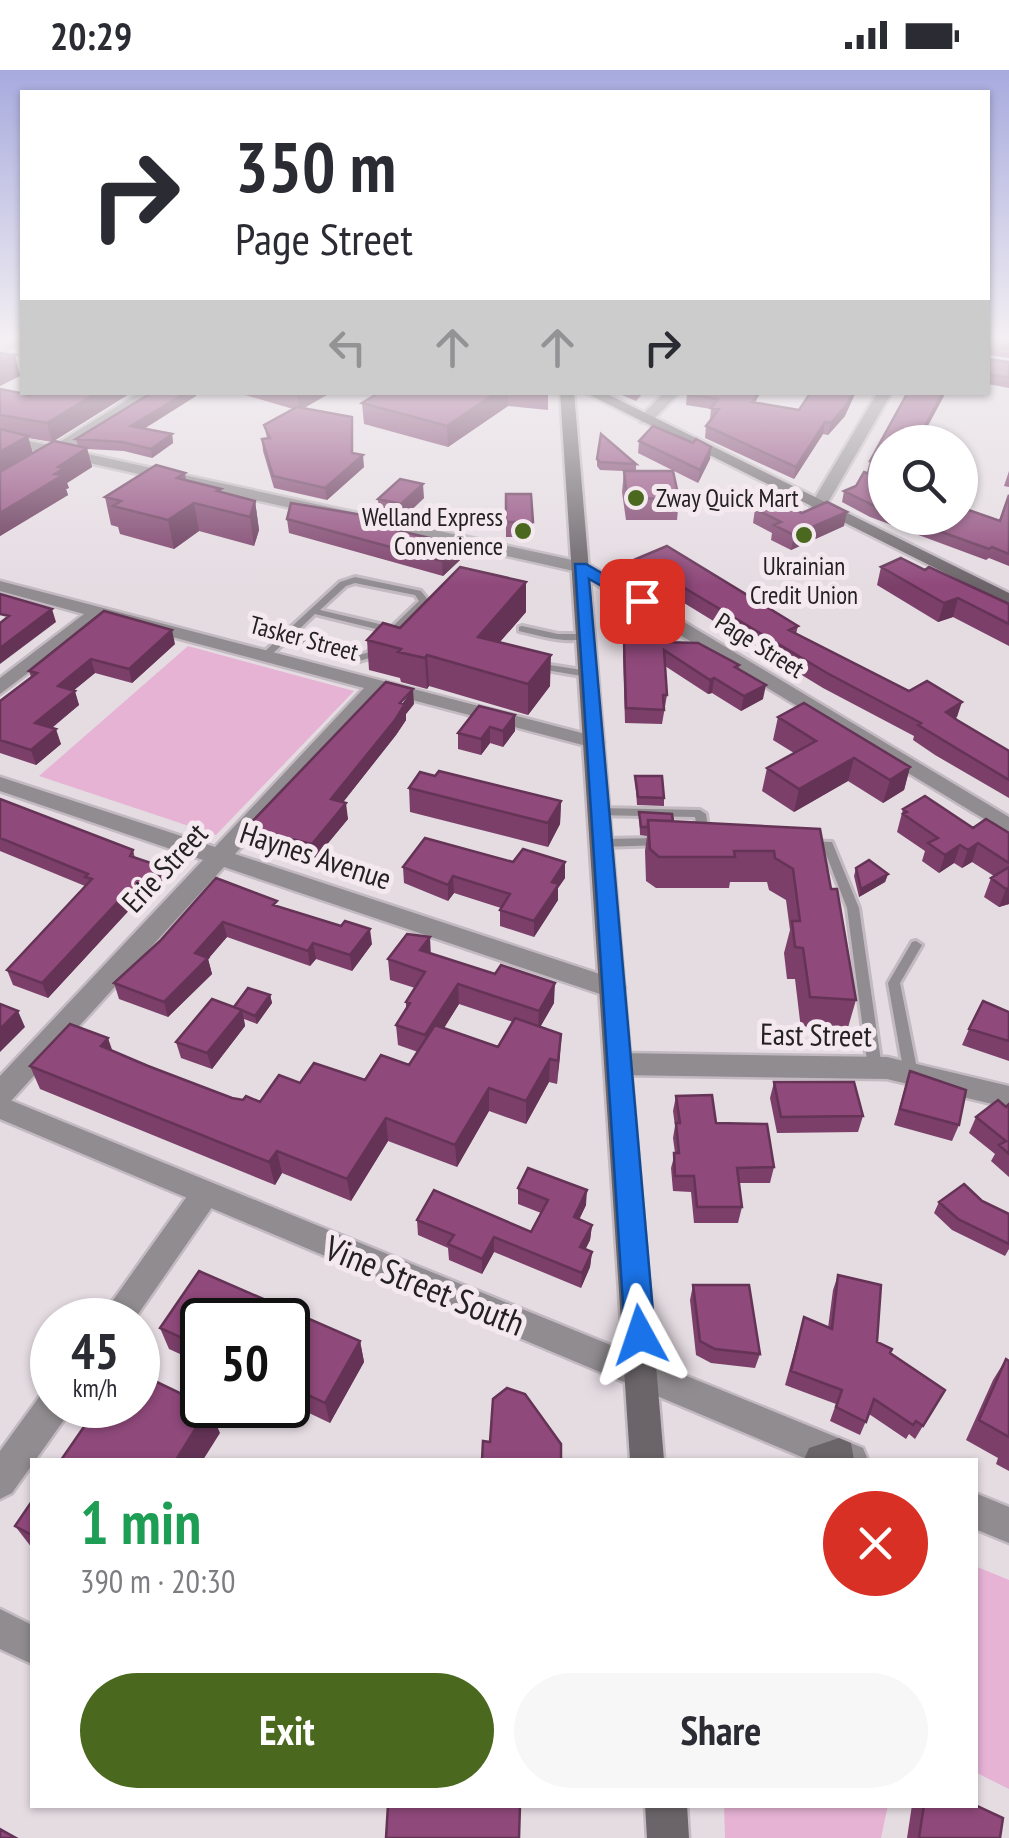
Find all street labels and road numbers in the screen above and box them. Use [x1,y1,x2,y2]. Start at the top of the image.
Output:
street label: Page Street [710,605,810,685]
street label: Tasker Street [246,608,362,668]
street label: Haynes Avenue [236,812,396,898]
street label: Erie Street [113,813,216,920]
street label: East Street [760,1014,873,1054]
street label: Vine Street South [318,1224,532,1346]

